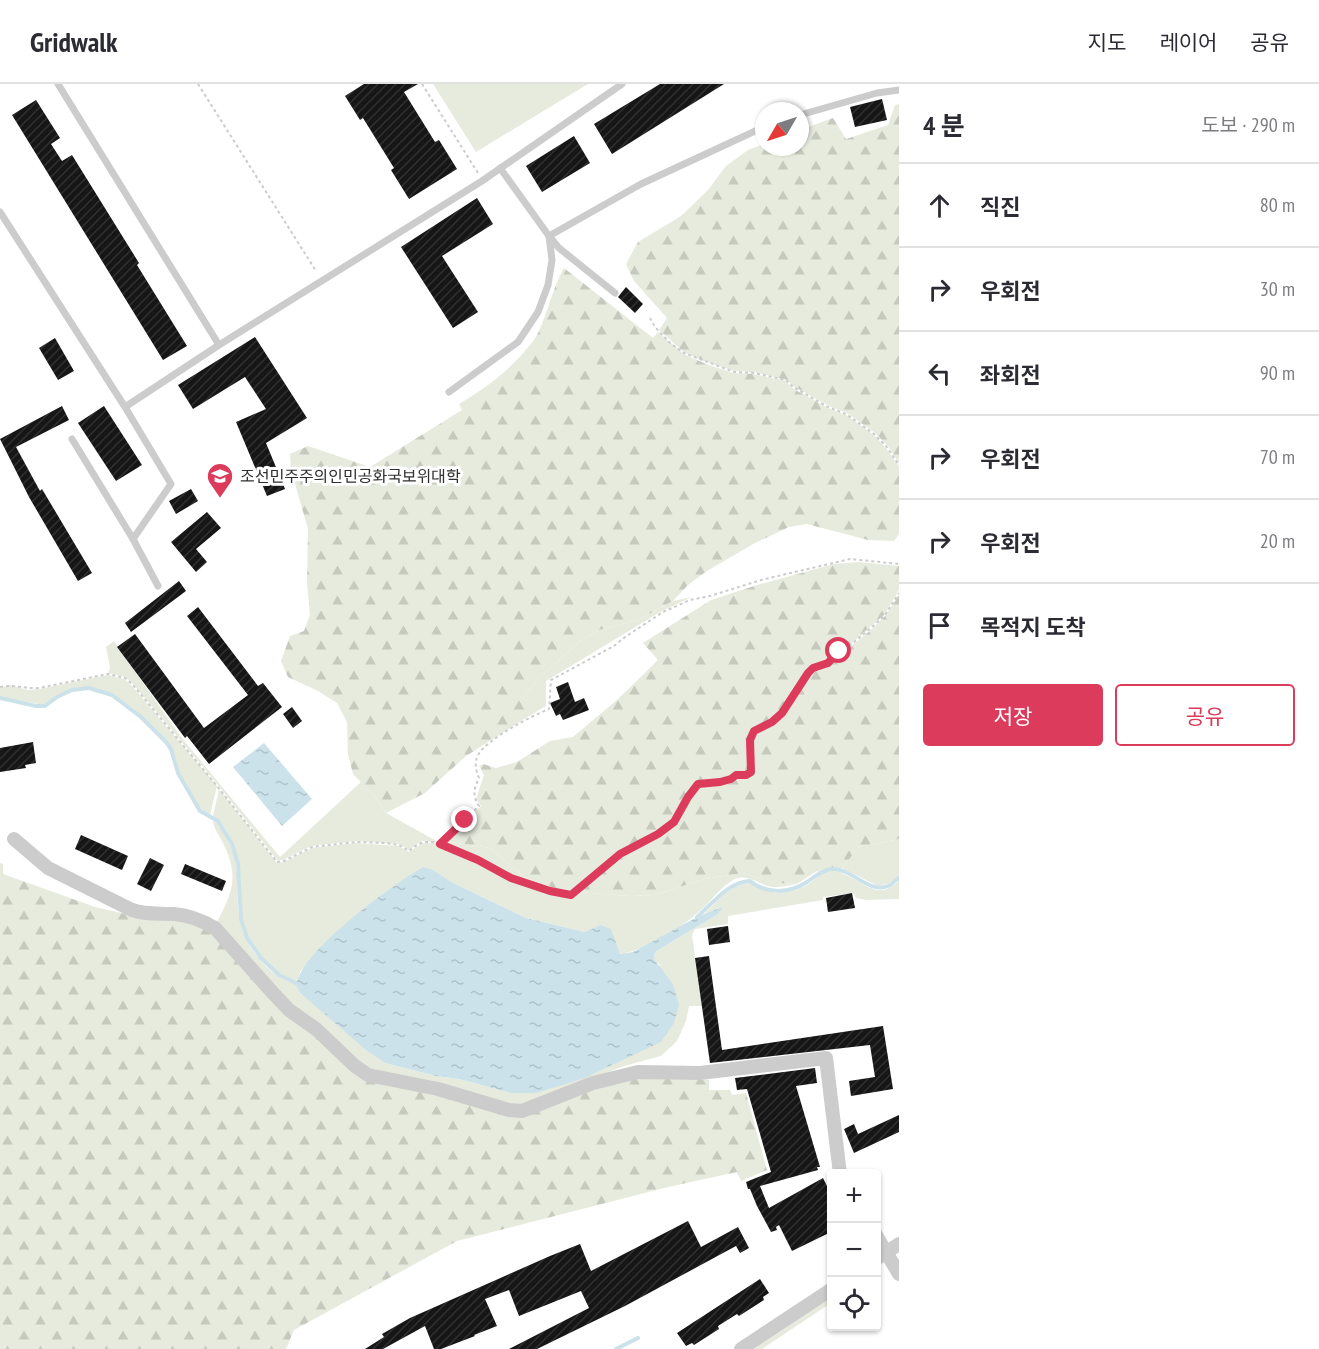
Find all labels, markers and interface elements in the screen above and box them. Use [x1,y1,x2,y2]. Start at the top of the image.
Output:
text: Gridwalk [30,23,118,60]
text: 지도 [1088,29,1126,56]
text: 레이어 [1159,29,1217,56]
text: 공유 [1250,29,1289,56]
north arrow [755,102,809,156]
text: 4 분 [923,109,965,142]
text: 도보 · 290 m [1201,112,1295,138]
icon: ahead [923,189,956,222]
text: 80 m [1260,192,1295,218]
text: 직진 [980,193,1020,221]
icon: right [923,273,956,306]
text: 30 m [1260,276,1295,302]
text: 우회전 [980,277,1041,305]
icon: left [923,357,956,390]
text: 90 m [1260,360,1295,386]
text: 좌회전 [980,361,1041,389]
icon: right [923,441,956,474]
text: 70 m [1260,444,1295,470]
text: 우회전 [980,445,1041,473]
school or university icon: 조선민주주의인민공화국보위대학 [205,461,235,499]
place label: 조선민주주의인민공화국보위대학 [240,466,461,486]
icon: right [923,525,956,558]
text: 20 m [1260,528,1295,554]
text: 우회전 [980,529,1041,557]
icon: arrive [923,609,956,642]
text: 목적지 도착 [980,613,1086,641]
route start [825,637,851,663]
button: 저장 [923,684,1103,746]
button: 공유 [1115,684,1295,746]
route end [451,806,477,832]
map controls [827,1169,881,1331]
button: + [827,1169,881,1223]
button: − [827,1223,881,1277]
button: locate [827,1277,881,1331]

